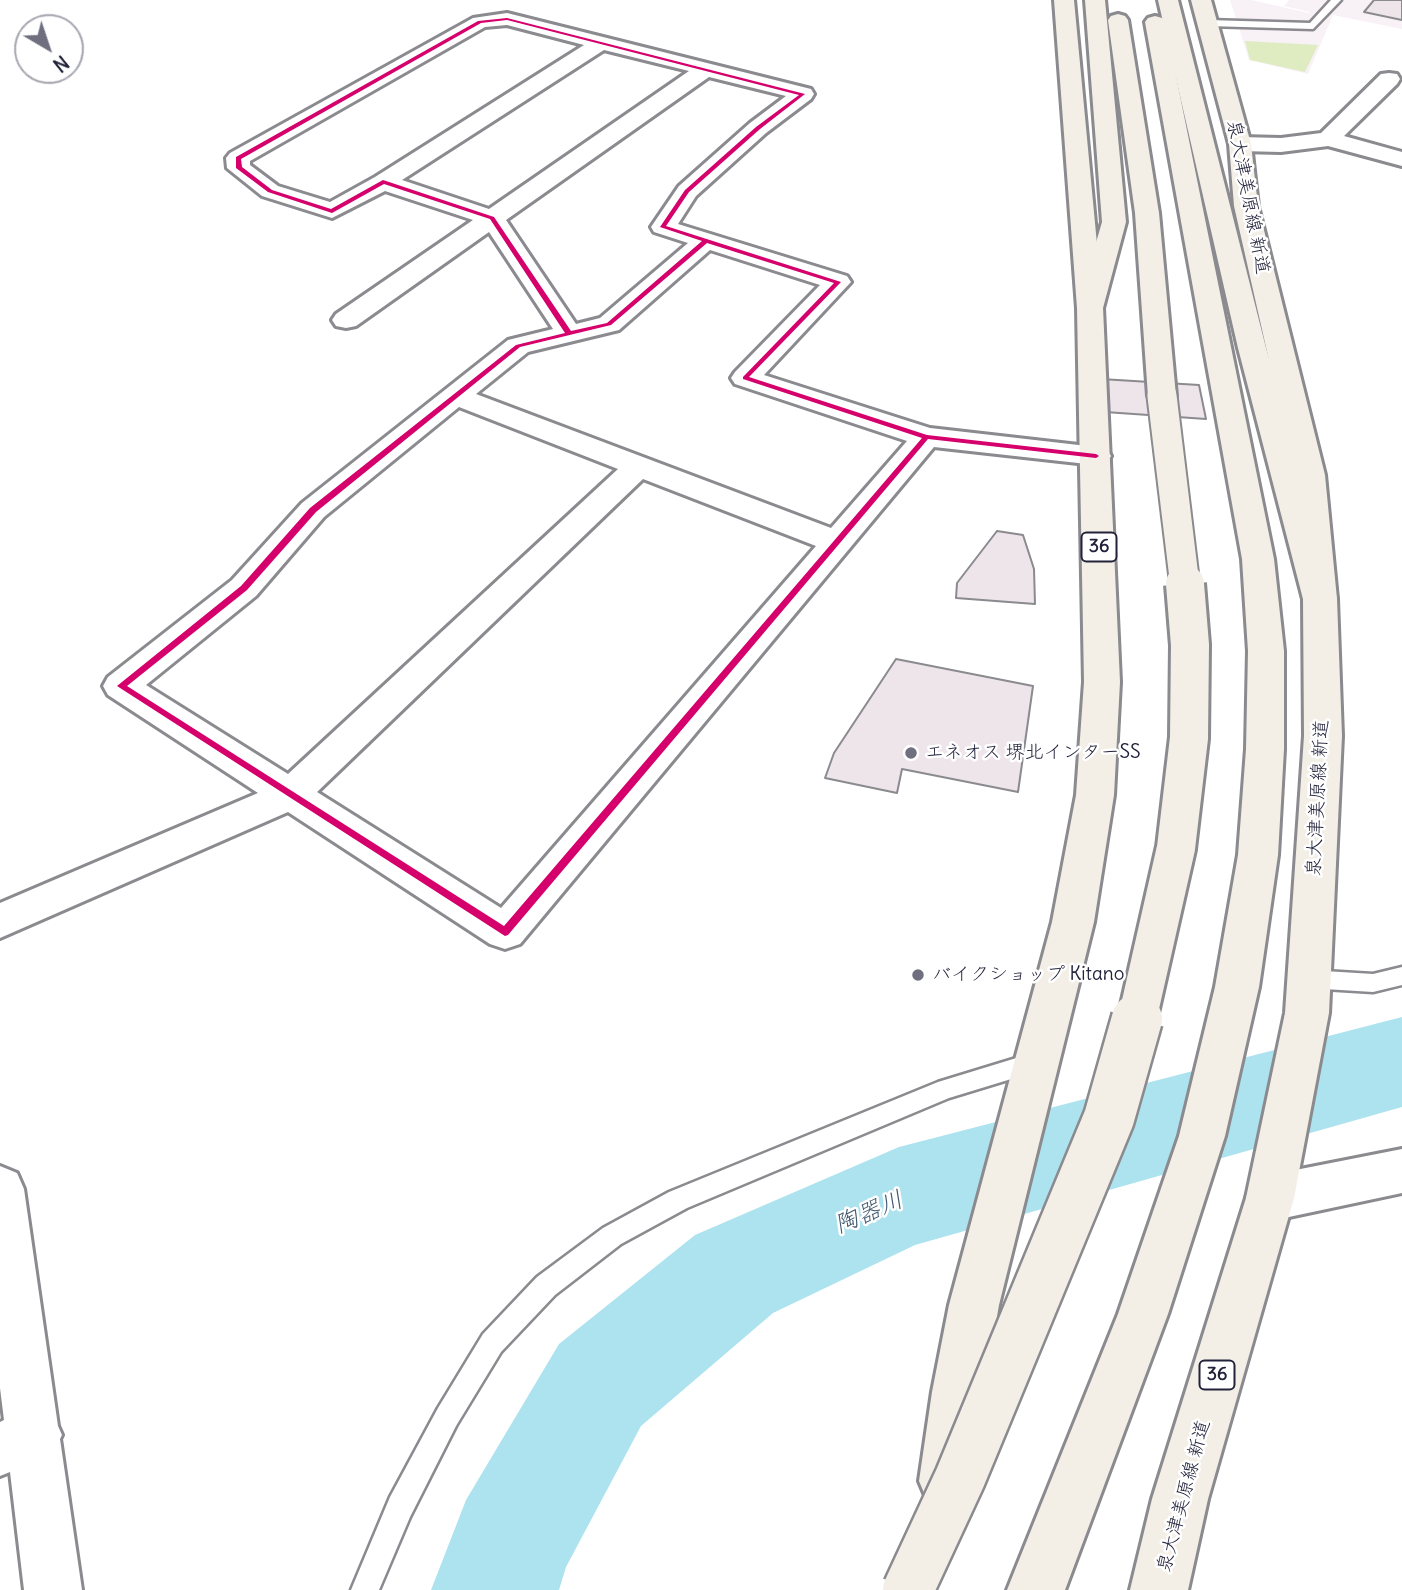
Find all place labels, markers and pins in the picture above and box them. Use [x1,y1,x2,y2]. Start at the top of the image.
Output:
place label: エネオス 堺北インターSS [925,742,1141,764]
marker: エネオス 堺北インターSS [903,745,919,761]
place label: バイクショップ Kitano [932,964,1124,986]
marker: バイクショップ Kitano [910,967,926,983]

